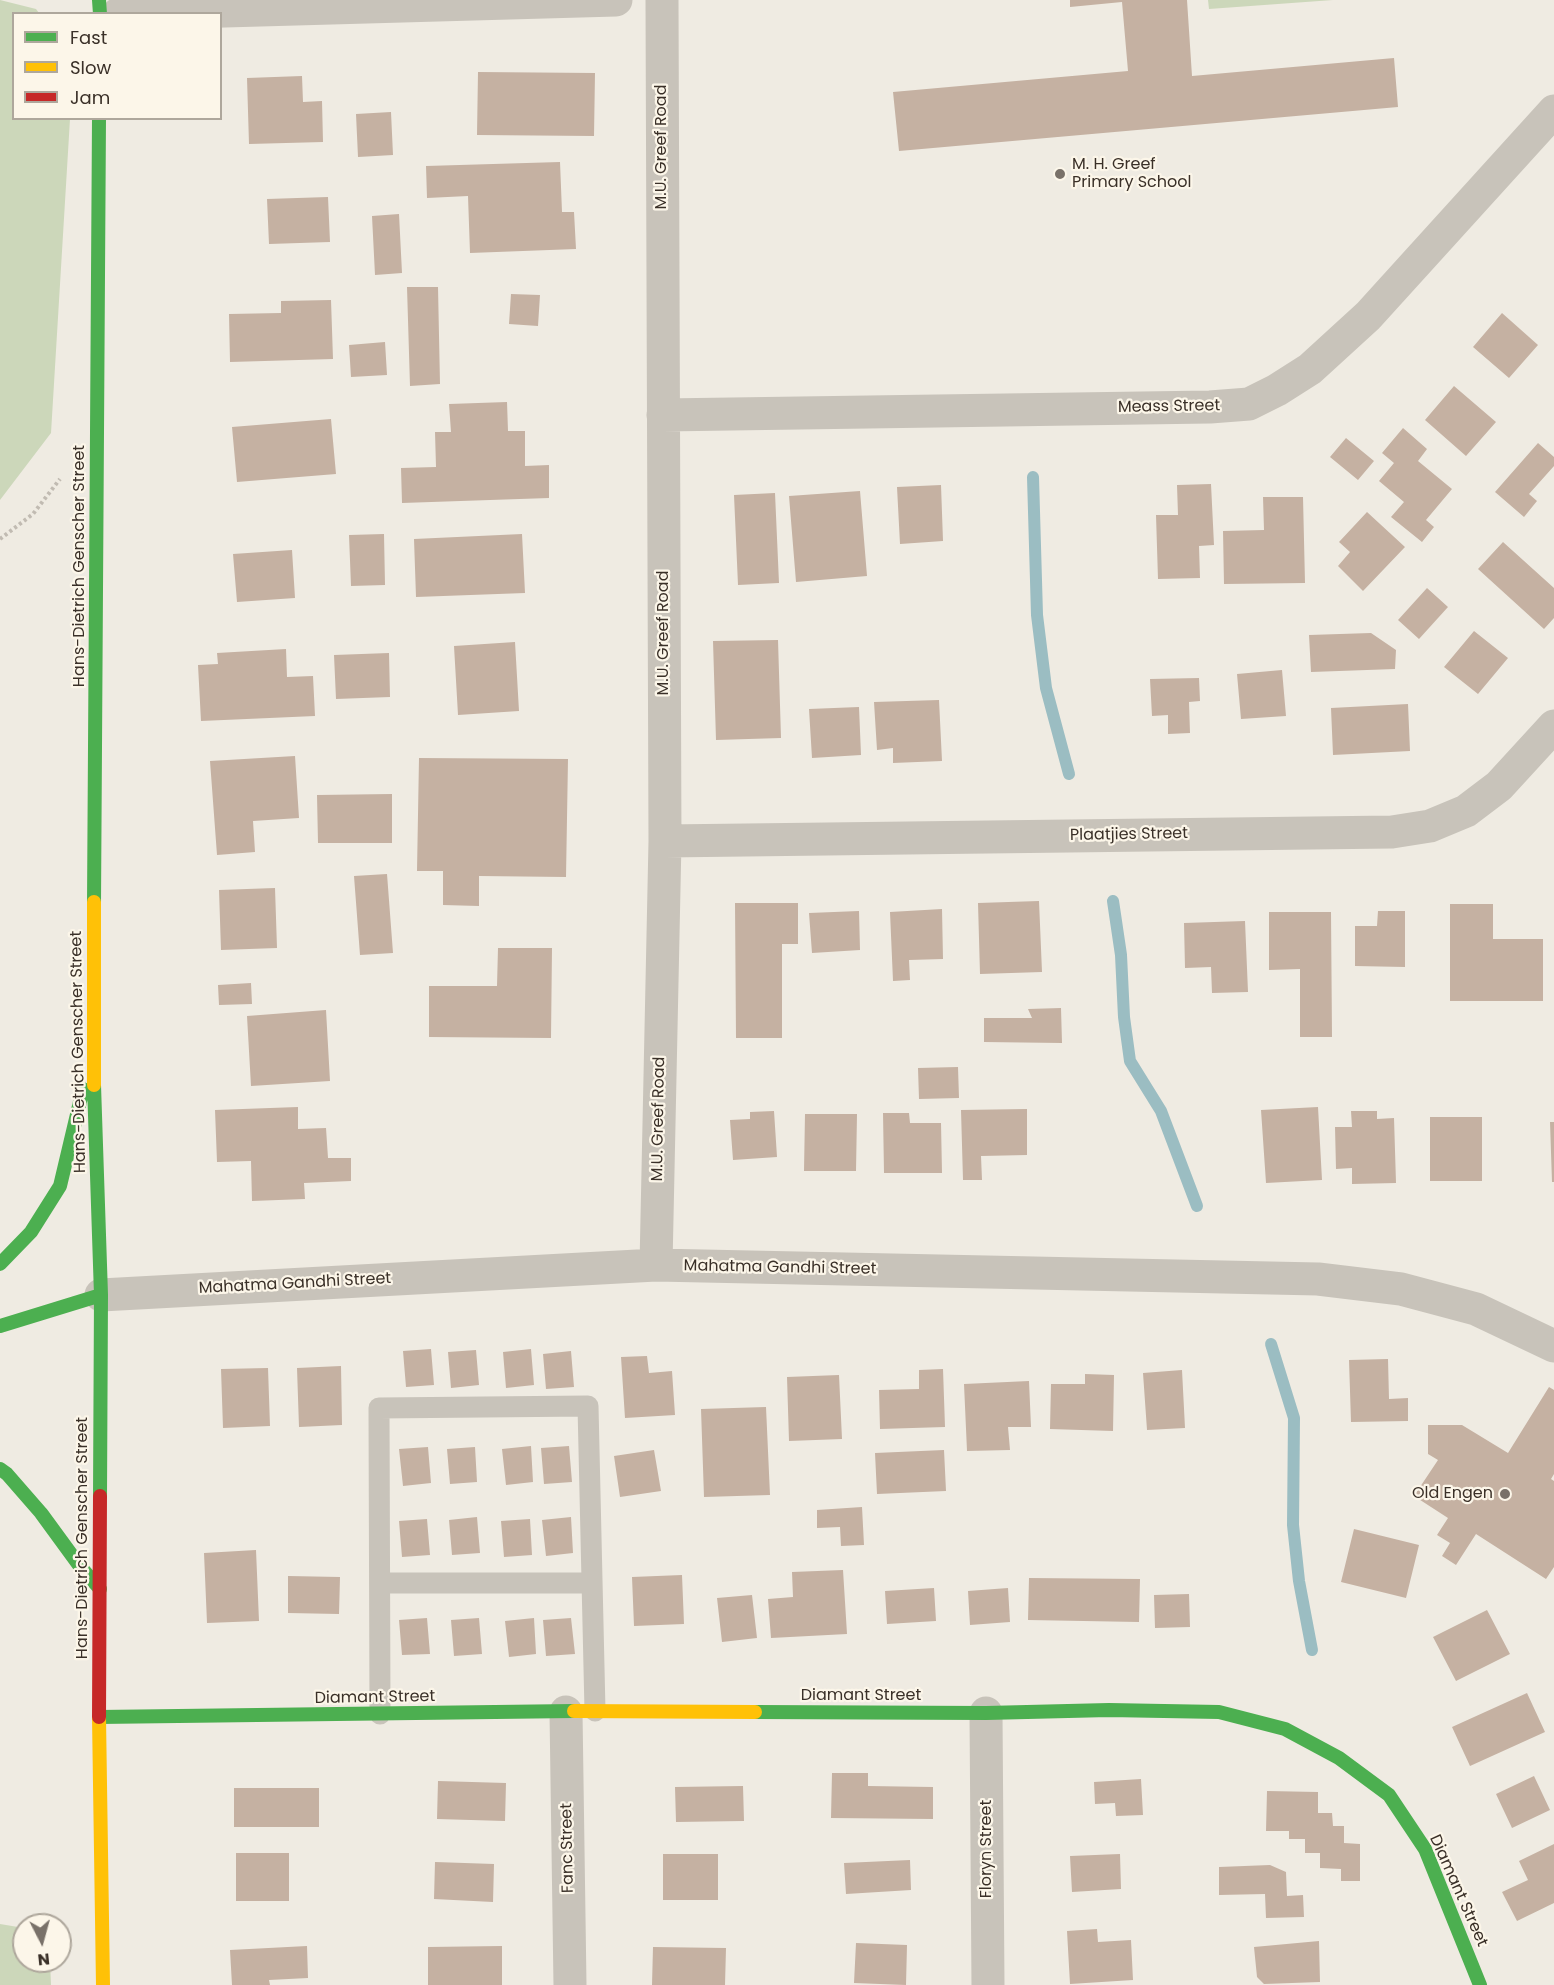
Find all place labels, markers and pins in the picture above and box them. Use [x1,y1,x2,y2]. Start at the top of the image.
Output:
place label: M. H. Greef Primary School [1072,155,1191,193]
marker: M. H. Greef Primary School [1053,167,1067,181]
place label: Old Engen [1412,1484,1493,1504]
marker: Old Engen [1498,1487,1512,1501]

